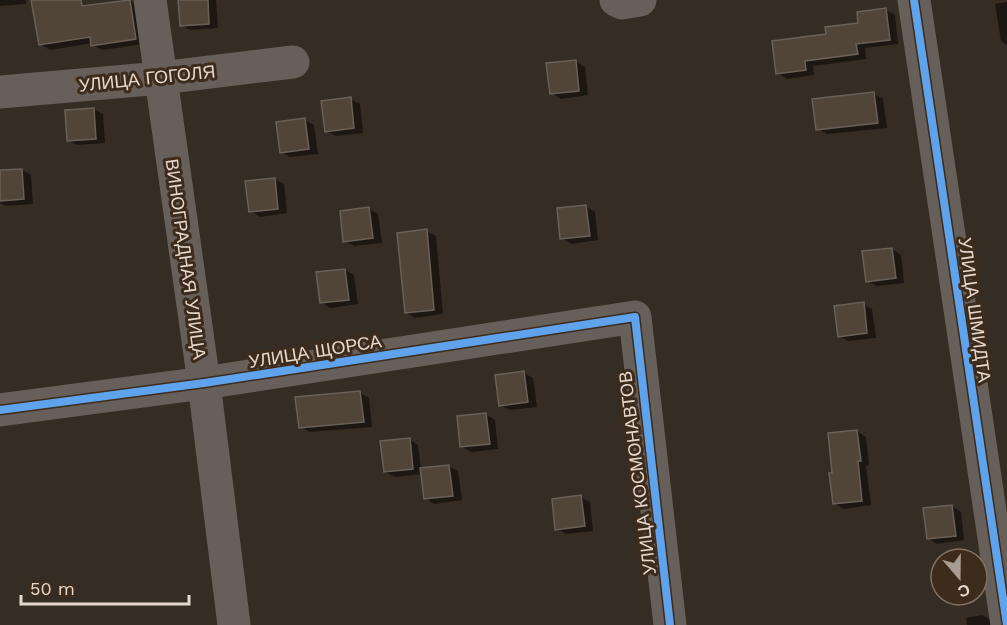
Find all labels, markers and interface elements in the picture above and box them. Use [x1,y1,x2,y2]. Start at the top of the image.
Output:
street label: УЛИЦА ГОГОЛЯ [78,60,216,96]
street label: ВИНОГРАДНАЯ УЛИЦА [162,157,210,361]
street label: УЛИЦА ШМИДТА [954,236,996,384]
street label: УЛИЦА ЩОРСА [247,330,383,372]
street label: УЛИЦА КОСМОНАВТОВ [614,370,660,576]
north arrow [929,547,989,607]
scale bar [21,568,189,606]
text: 50 m [30,578,75,599]
text: С [955,580,973,602]

